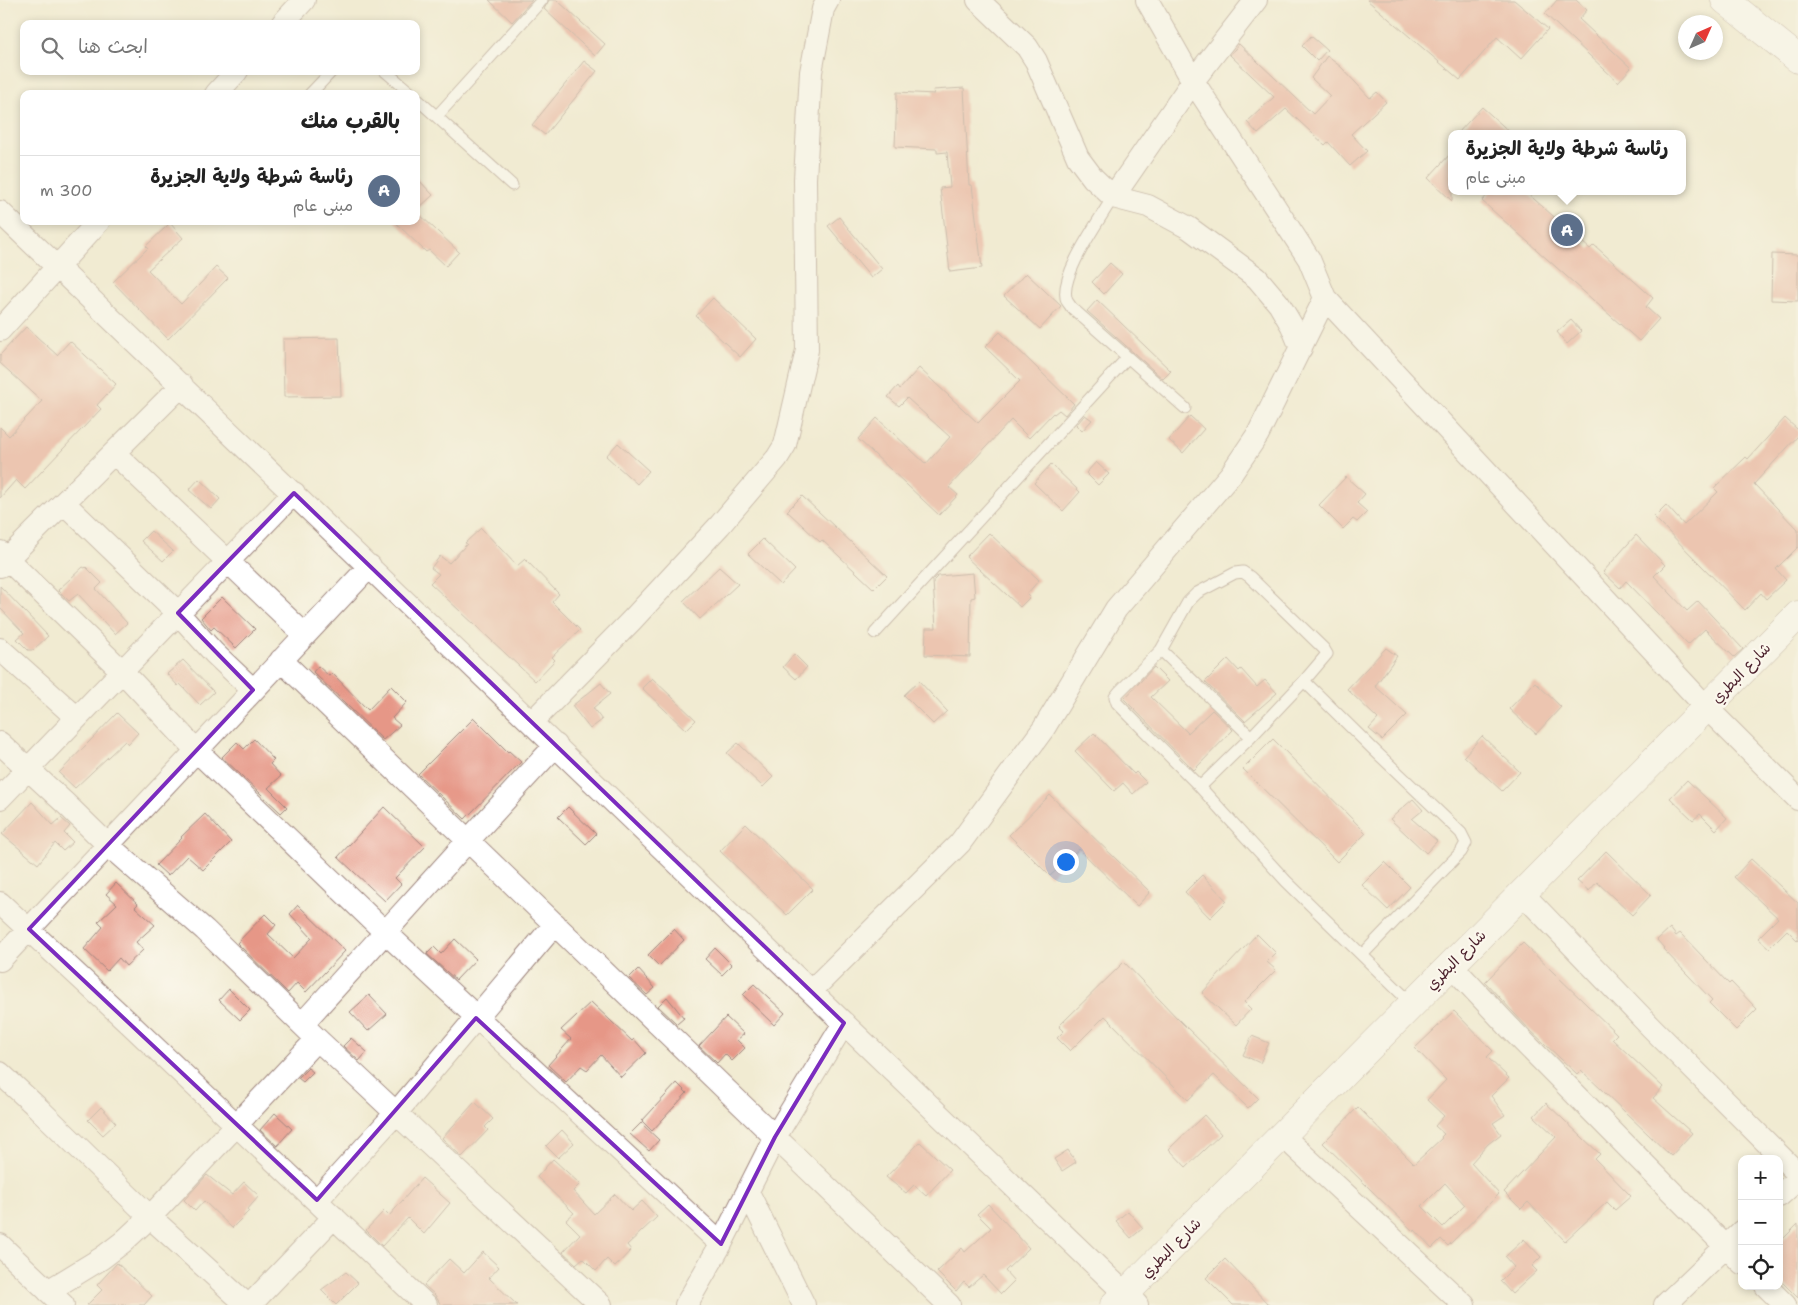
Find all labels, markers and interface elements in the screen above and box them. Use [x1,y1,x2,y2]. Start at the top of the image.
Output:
north arrow [1678,15,1723,60]
search box [20,20,420,75]
icon: search [38,34,66,62]
text: ابحث هنا [78,34,148,59]
text: بالقرب منك [301,107,400,135]
popup [1448,130,1686,195]
text: رئاسة شرطة ولاية الجزيرة [1466,136,1668,161]
text: رئاسة شرطة ولاية الجزيرة [150,164,353,189]
text: مبنى عام [1466,167,1526,188]
text: 300 m [40,180,92,201]
text: A [378,180,390,201]
text: مبنى عام [293,195,353,216]
pin: A [1551,211,1583,249]
street label: شارع البطري [1707,638,1776,709]
your location [1053,849,1079,875]
street label: شارع البطري [1422,926,1491,995]
map controls [1738,1155,1783,1290]
button: + [1738,1155,1783,1200]
button: − [1738,1200,1783,1245]
street label: شارع البطري [1137,1214,1206,1283]
button: locate [1738,1245,1783,1290]

